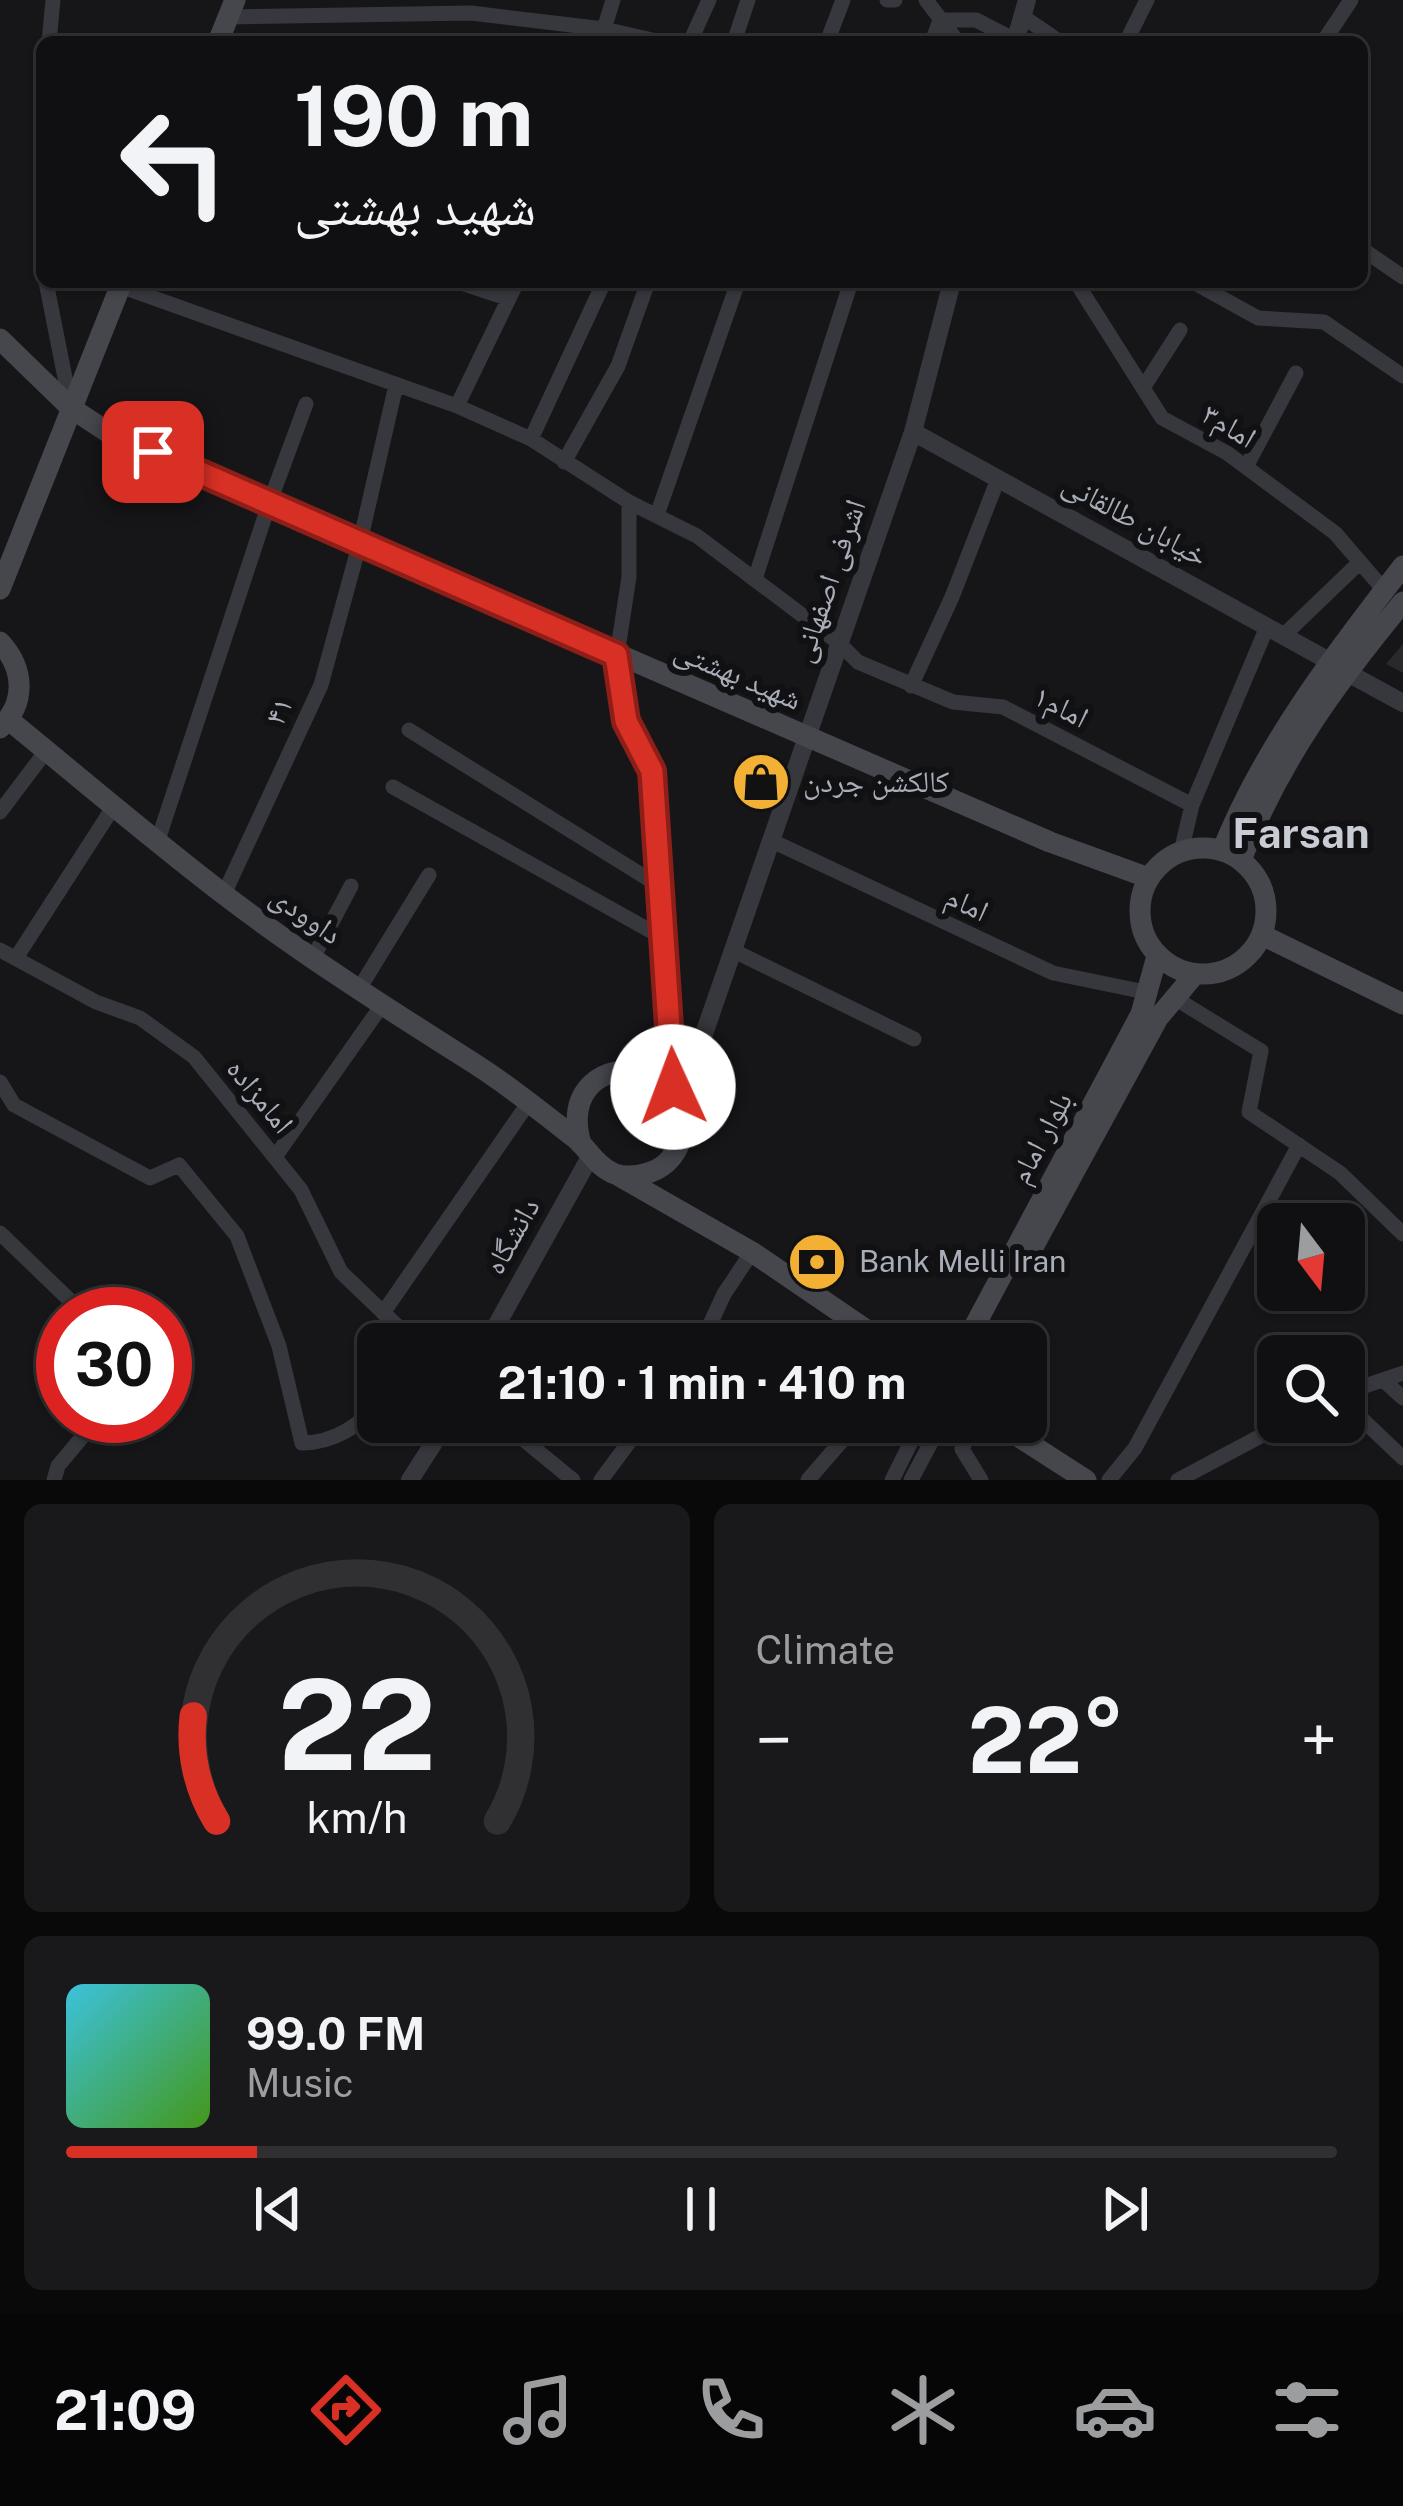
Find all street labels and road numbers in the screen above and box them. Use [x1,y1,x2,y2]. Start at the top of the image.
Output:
street label: امام۳ [1195,395,1263,457]
street label: خیابان طالقانی [1056,465,1214,575]
street label: اشرفی اصفهانی [783,495,874,667]
street label: شهید بهشتی [669,631,807,718]
street label: امام۱ [1027,677,1095,737]
street label: ۴۱ [256,691,300,730]
street label: داوودی [263,877,349,952]
street label: امام [939,878,995,930]
street label: امامزاده [220,1051,302,1140]
street label: بلوار امام [1001,1085,1081,1191]
street label: دانشگاه [476,1191,547,1280]

